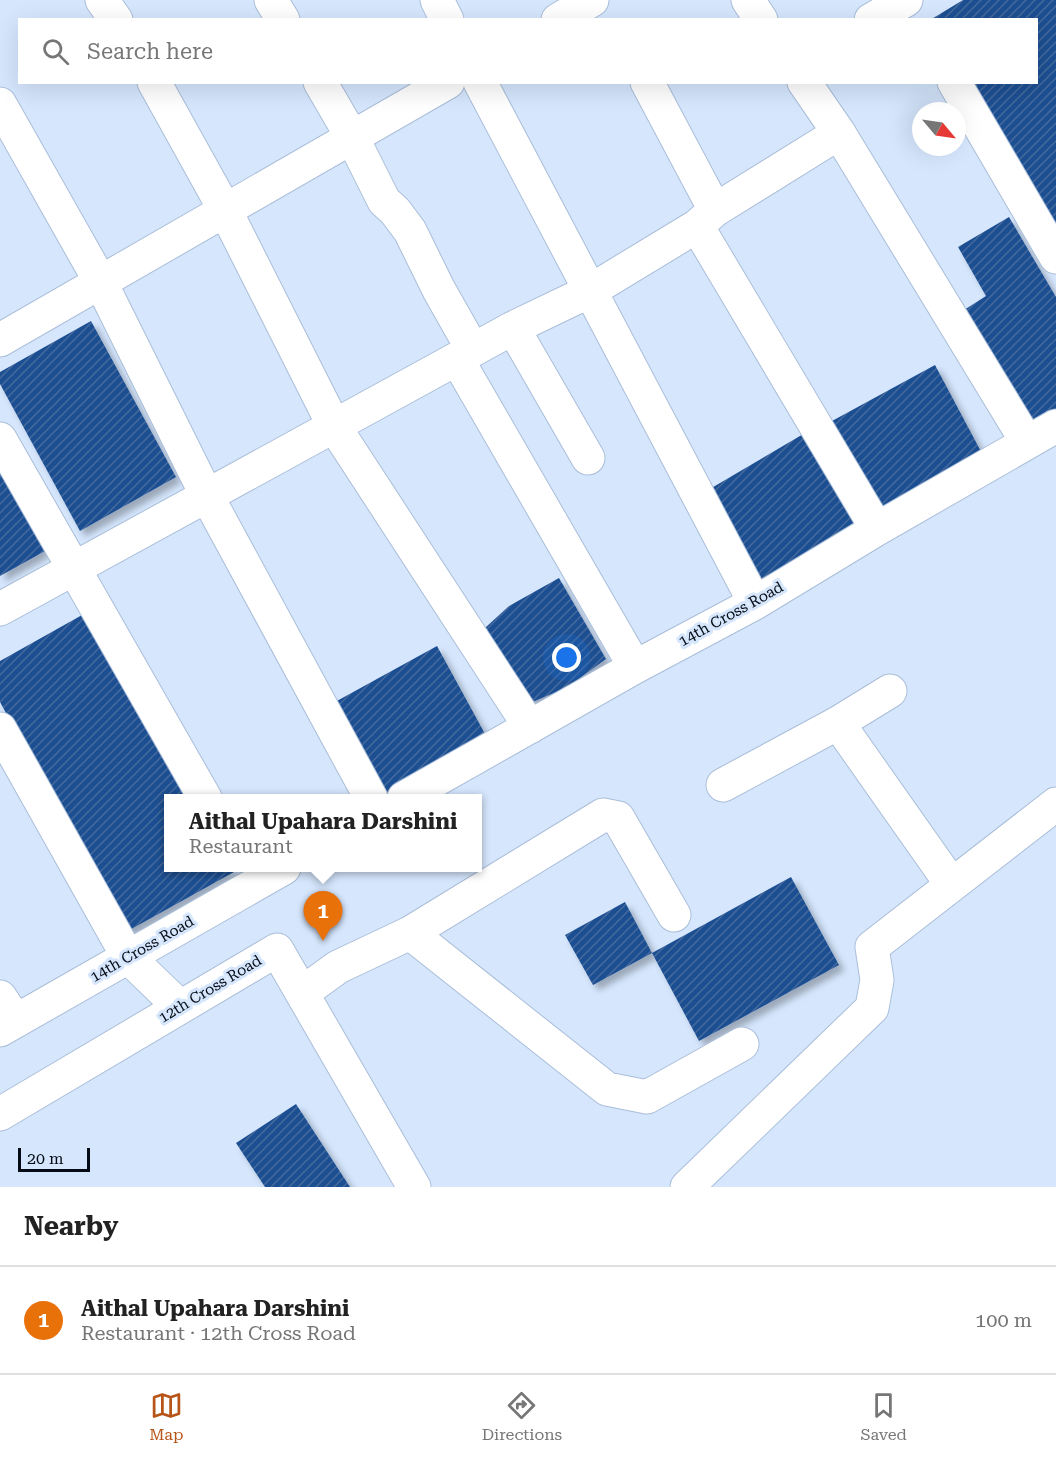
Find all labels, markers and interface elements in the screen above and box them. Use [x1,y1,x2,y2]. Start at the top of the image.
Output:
search box [18,18,1038,84]
icon: search [39,35,72,68]
text: Search here [87,39,213,64]
north arrow [912,102,966,156]
street label: 14th Cross Road [676,578,787,650]
your location [552,643,581,672]
popup [164,794,482,872]
text: Aithal Upahara Darshini [189,809,457,834]
text: Restaurant [189,834,293,858]
pin: 1 [304,892,342,941]
street label: 14th Cross Road [87,912,197,986]
street label: 12th Cross Road [155,951,265,1027]
scale bar [18,1145,90,1172]
text: 20 m [27,1149,64,1168]
text: Nearby [24,1211,118,1241]
text: Aithal Upahara Darshini [81,1296,349,1321]
text: 1 [38,1308,49,1332]
text: 100 m [975,1308,1032,1332]
text: Restaurant · 12th Cross Road [81,1321,356,1345]
tab: Map [149,1389,183,1444]
tab: Directions [482,1389,562,1444]
tab: Saved [860,1389,907,1444]

